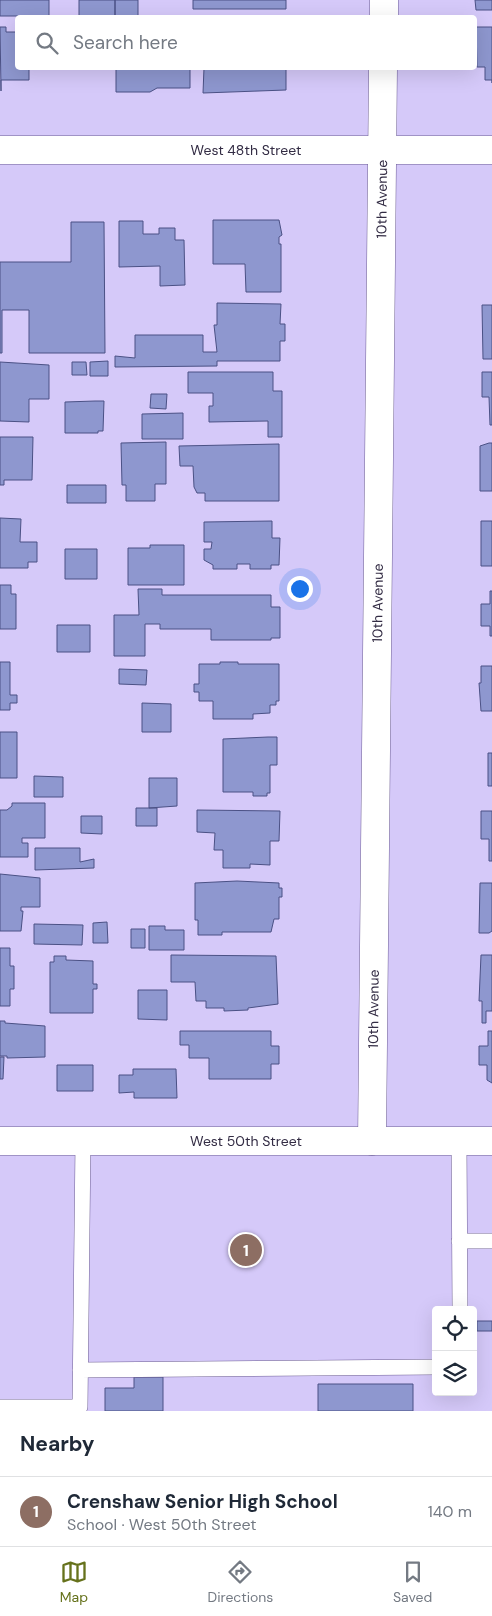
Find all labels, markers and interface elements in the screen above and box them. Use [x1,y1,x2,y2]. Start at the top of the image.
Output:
search box [15,15,477,70]
icon: search [33,29,61,57]
text: Search here [73,30,178,55]
street label: West 48th Street [191,141,301,159]
street label: 10th Avenue [372,159,391,239]
street label: 10th Avenue [368,563,387,643]
your location [287,576,313,602]
street label: 10th Avenue [364,969,383,1049]
street label: West 50th Street [190,1132,302,1150]
pin: 1 [230,1231,262,1269]
map controls [432,1306,477,1396]
button: locate [432,1306,477,1351]
button: layers [432,1351,477,1396]
text: Nearby [20,1430,94,1458]
text: Crenshaw Senior High School [67,1489,338,1514]
text: 1 [33,1501,39,1522]
text: 140 m [428,1501,472,1522]
text: School · West 50th Street [67,1514,257,1535]
tab: Map [60,1558,88,1606]
tab: Directions [208,1558,273,1606]
tab: Saved [393,1558,432,1606]

